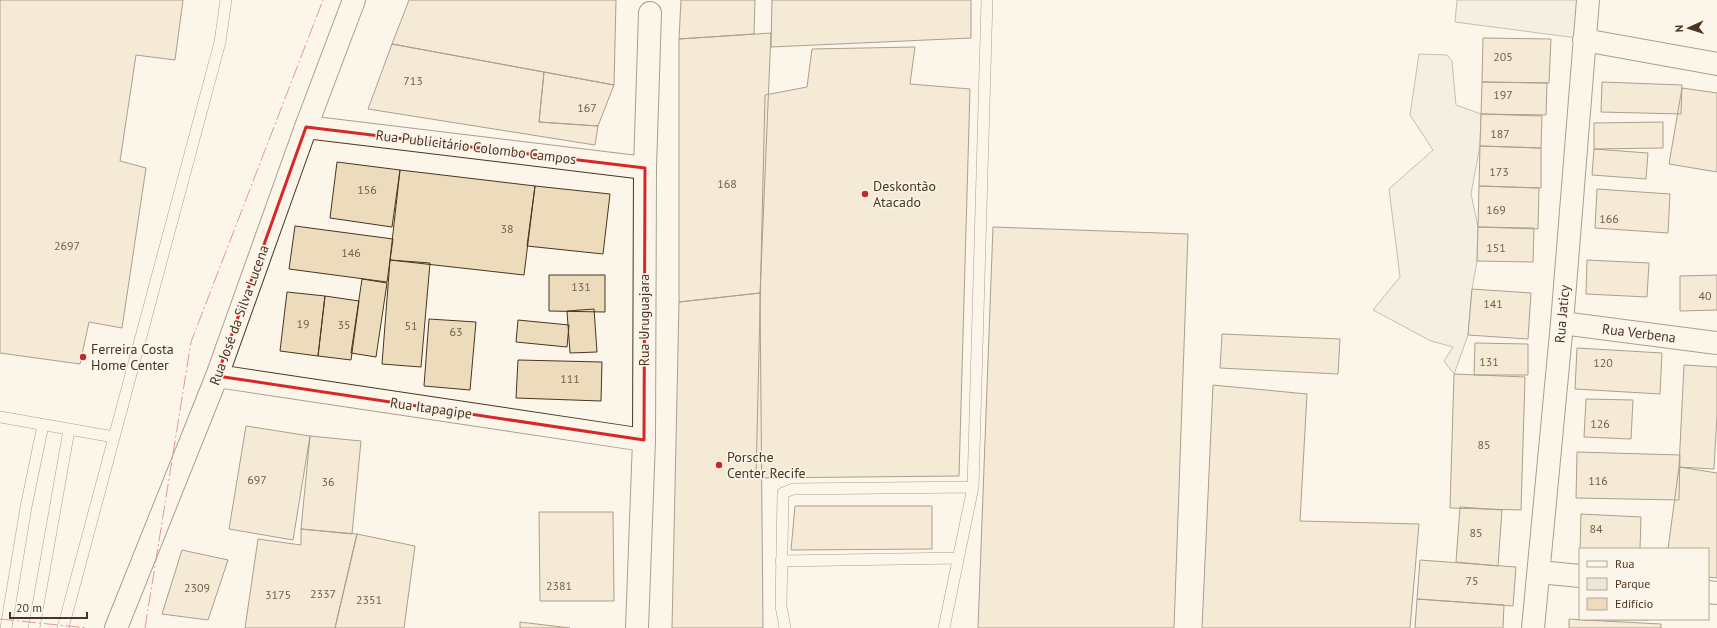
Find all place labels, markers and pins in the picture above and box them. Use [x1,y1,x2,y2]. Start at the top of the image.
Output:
place label: Deskontão Atacado [873,177,936,211]
marker: Deskontão Atacado [860,189,870,199]
place label: Ferreira Costa Home Center [91,340,174,374]
marker: Ferreira Costa Home Center [78,352,88,362]
place label: Porsche Center Recife [727,448,806,482]
marker: Porsche Center Recife [714,460,724,470]

